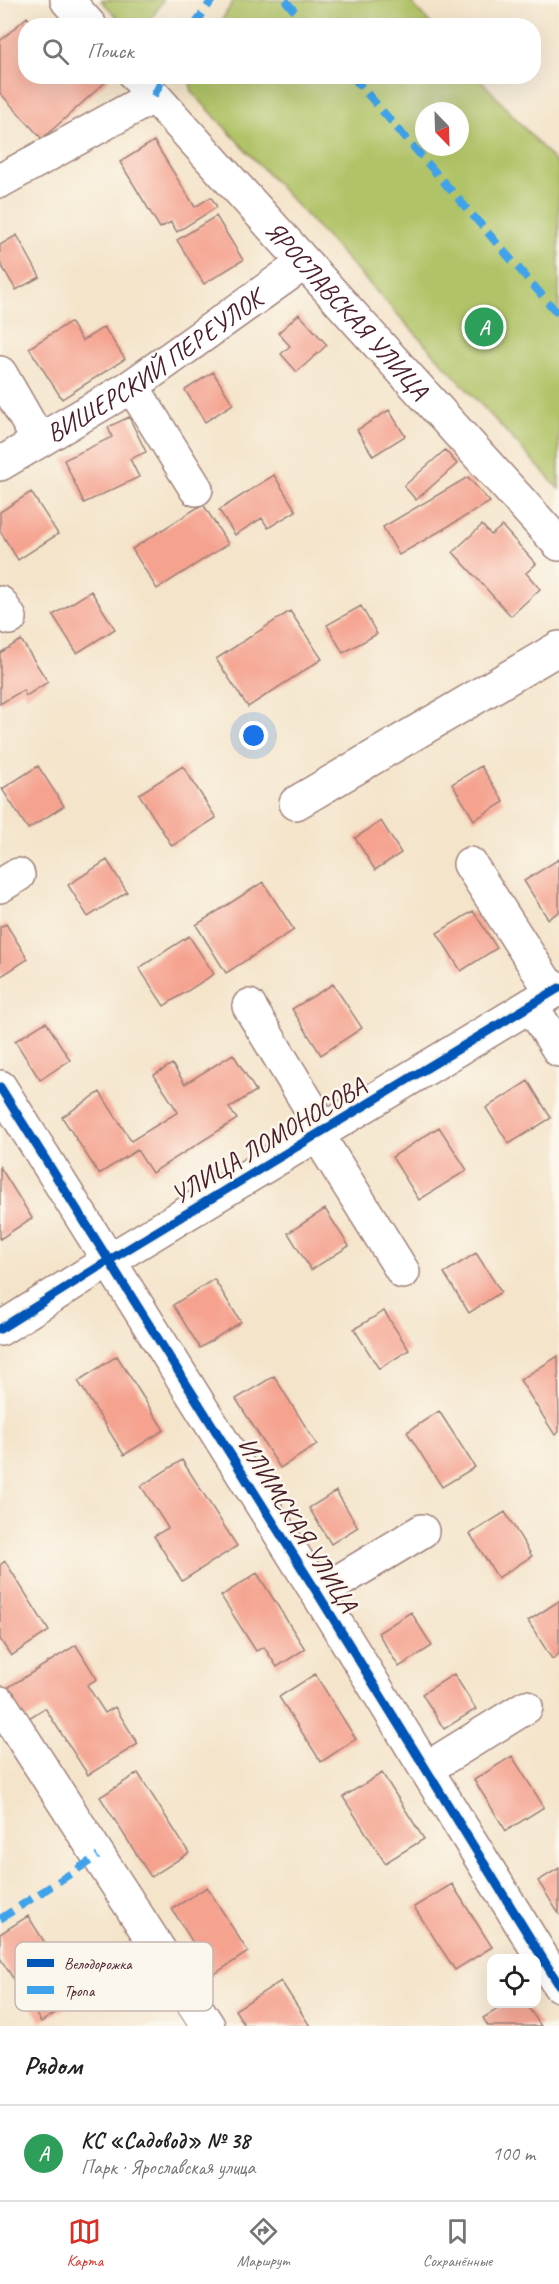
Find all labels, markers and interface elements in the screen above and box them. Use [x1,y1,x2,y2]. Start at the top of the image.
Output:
search box [18,18,541,84]
icon: search [39,35,72,68]
text: Поиск [87,37,133,65]
north arrow [415,102,469,156]
street label: ЯРОСЛАВСКАЯ УЛИЦА [258,214,436,407]
street label: ВИШЕРСКИЙ ПЕРЕУЛОК [40,279,273,450]
pin: A [464,304,504,350]
your location [239,721,268,750]
street label: УЛИЦА ЛОМОНОСОВА [165,1069,372,1211]
street label: ИЛИМСКАЯ УЛИЦА [230,1431,366,1620]
legend [15,1942,213,2011]
text: Велодорожка [64,1954,133,1974]
map controls [487,1954,541,2008]
button: locate [487,1954,541,2008]
text: Тропа [64,1981,96,2001]
text: Рядом [24,2049,82,2082]
text: КС «Садовод» № 38 [81,2127,250,2155]
text: A [38,2141,49,2166]
text: 100 m [492,2141,535,2166]
text: Парк · Ярославская улица [81,2155,255,2180]
tab: Карта [67,2215,103,2271]
tab: Маршрут [237,2215,289,2271]
tab: Сохранённые [423,2215,492,2271]

